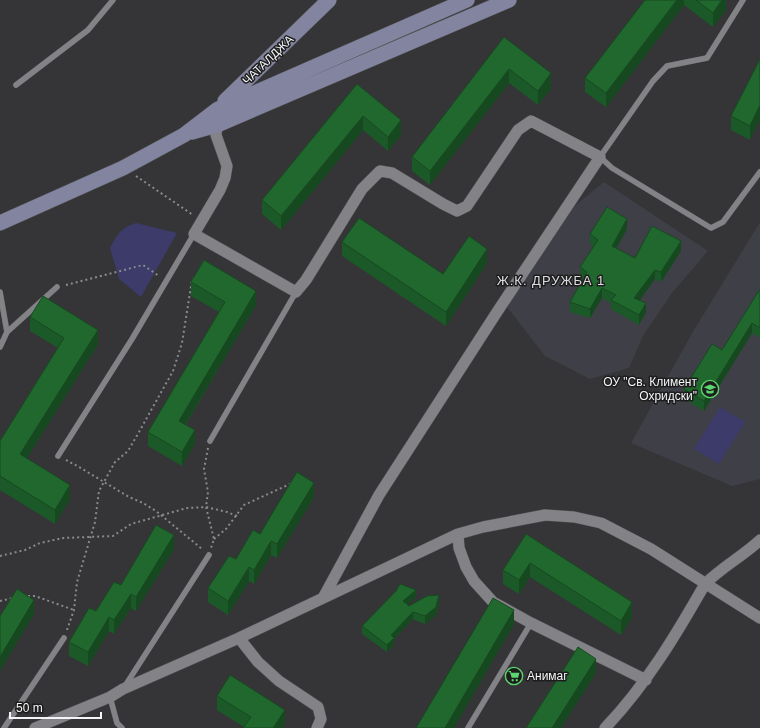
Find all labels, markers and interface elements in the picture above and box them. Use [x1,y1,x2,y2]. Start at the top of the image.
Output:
street label: ЧАТАЛДЖА [240,32,296,88]
district label: Ж.К. ДРУЖБА 1 [497,273,605,288]
place label: ОУ "Св. Климент Охридски" [603,375,697,403]
school or university icon: ОУ "Св. Климент Охридски" [700,379,720,399]
supermarket icon: Анимаг [504,666,524,686]
place label: Анимаг [527,669,568,683]
scale bar [10,694,101,720]
text: 50 m [16,701,43,715]

